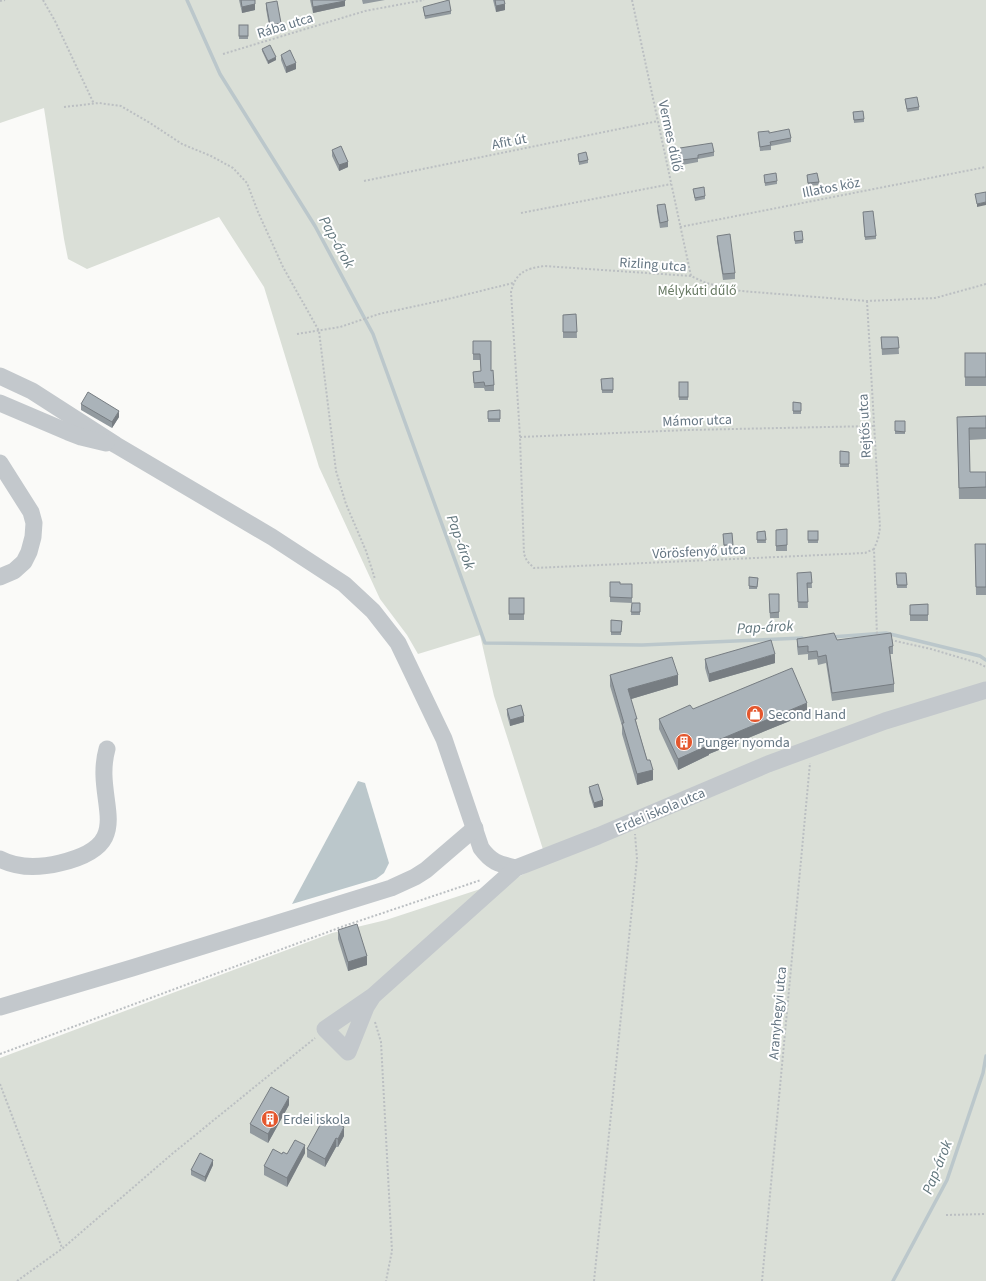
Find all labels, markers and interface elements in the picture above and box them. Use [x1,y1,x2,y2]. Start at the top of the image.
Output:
street label: Rába utca [255,8,316,44]
street label: Vermes dűlő [653,99,687,174]
street label: Afit út [490,129,528,155]
street label: Illatos köz [801,173,862,203]
water label: Pap-árok [314,212,360,273]
street label: Rizling utca [619,253,687,277]
park label: Mélykúti dűlő [657,281,737,301]
street label: Rejtős utca [853,393,877,459]
street label: Mámor utca [662,410,732,432]
water label: Pap-árok [441,512,480,573]
street label: Vörösfenyő utca [652,540,746,564]
water label: Pap-árok [736,615,795,639]
shop icon: Second Hand [745,704,765,724]
place label: Second Hand [768,705,846,725]
building icon: Punger nyomda [674,732,694,752]
place label: Punger nyomda [697,733,790,753]
street label: Erdei iskola utca [613,783,708,839]
street label: Aranyhegyi utca [764,966,792,1060]
building icon: Erdei iskola [260,1109,280,1129]
place label: Erdei iskola [283,1110,350,1130]
water label: Pap-árok [917,1136,958,1197]

